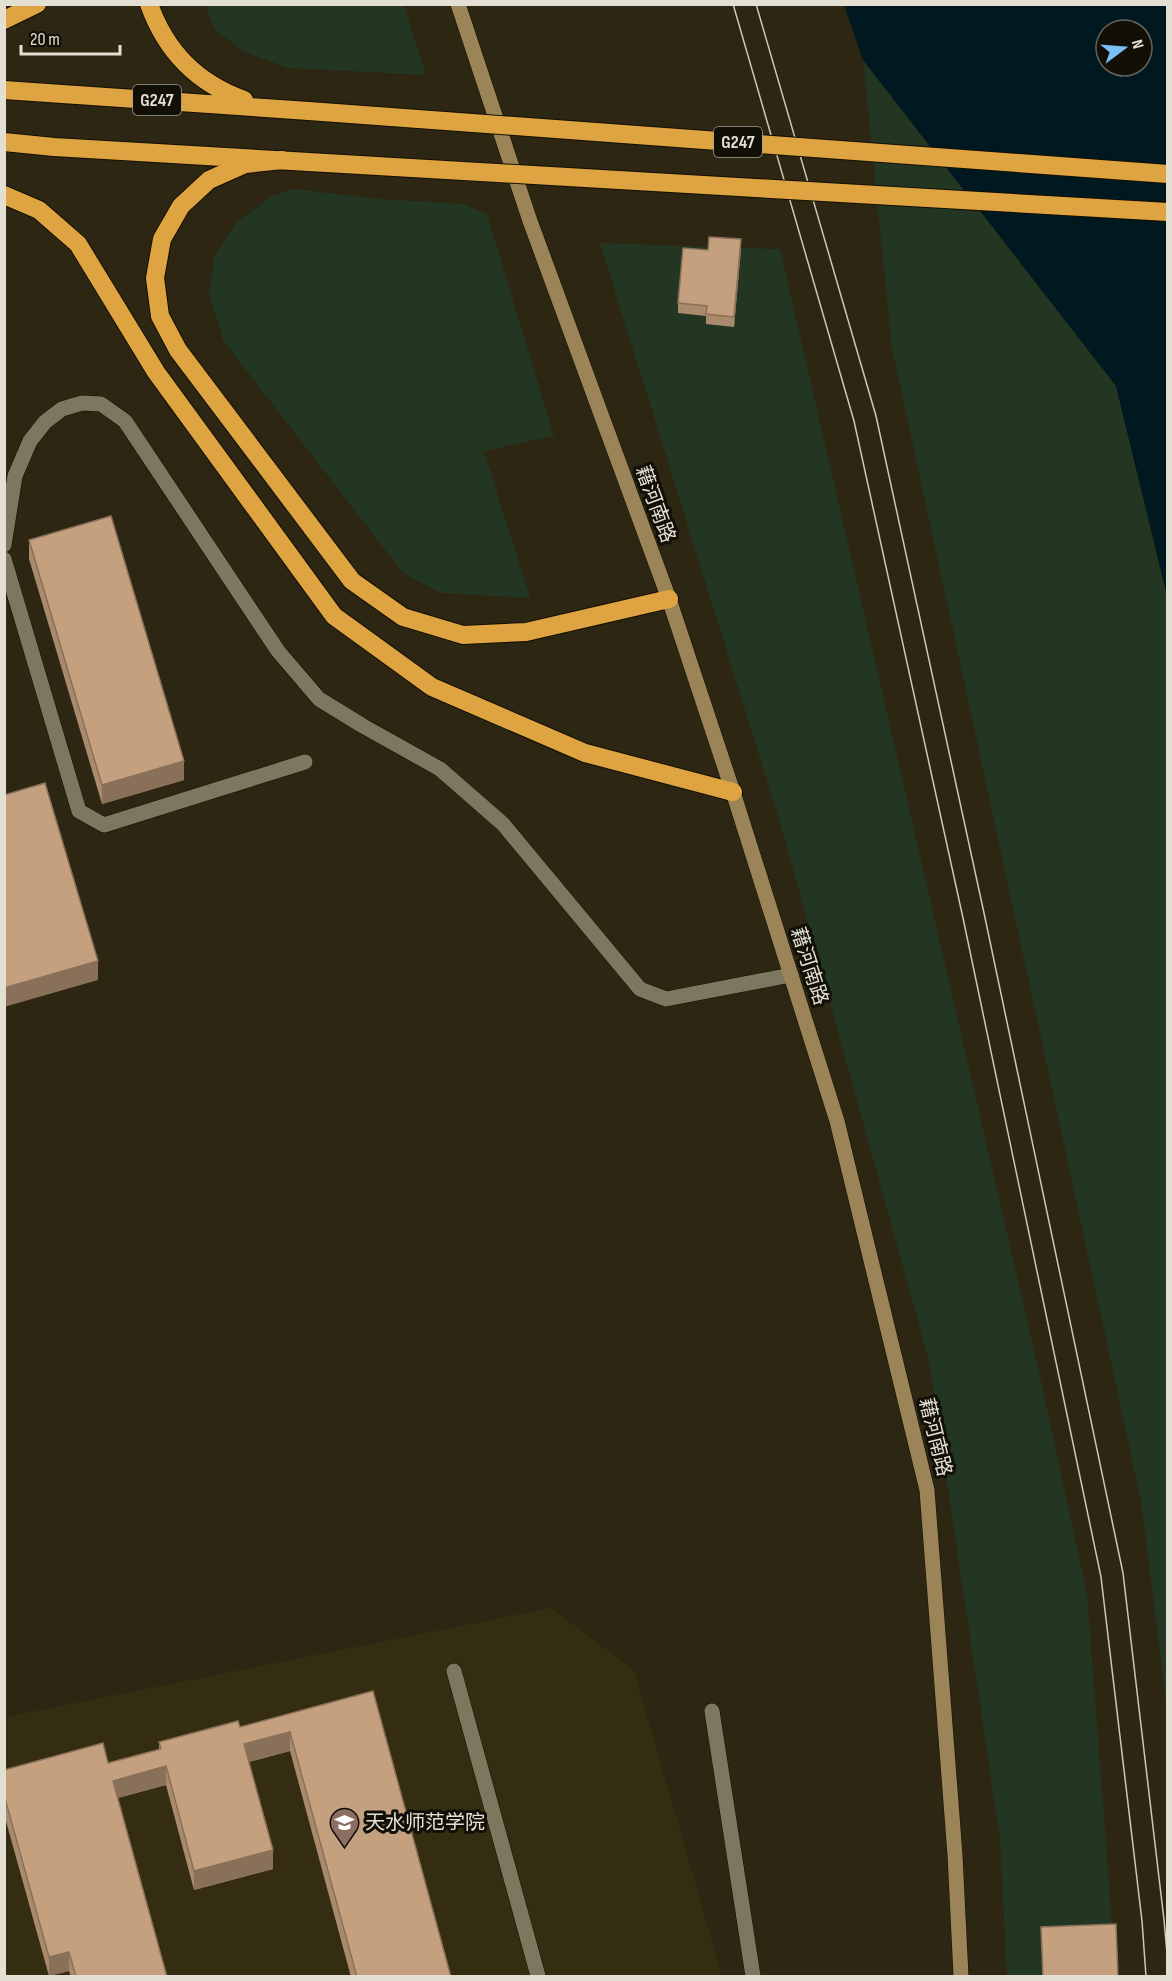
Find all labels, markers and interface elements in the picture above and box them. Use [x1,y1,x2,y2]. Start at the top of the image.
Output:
scale bar [21,18,120,56]
north arrow [1094,18,1154,78]
text: 20 m [30,29,60,50]
text: N [1127,38,1147,51]
road number: G247 [133,85,181,115]
road number: G247 [714,127,762,157]
street label: 藉河南路 [630,463,680,546]
street label: 藉河南路 [785,925,833,1008]
street label: 藉河南路 [914,1396,956,1479]
school or university icon: 天水师范学院 [328,1806,360,1848]
place label: 天水师范学院 [365,1811,485,1835]

